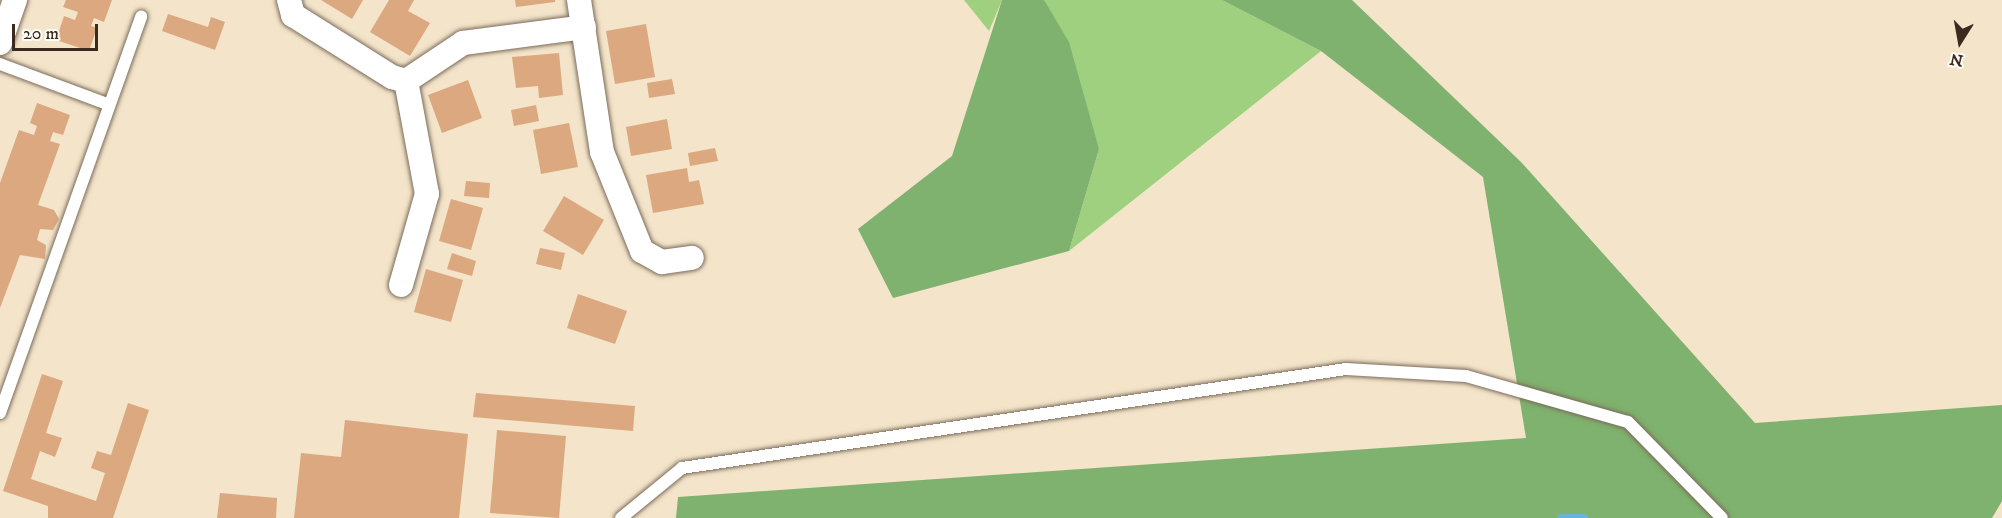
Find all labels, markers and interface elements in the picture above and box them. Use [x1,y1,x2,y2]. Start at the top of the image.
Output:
scale bar [15,12,100,50]
north arrow [1930,12,1990,72]
text: 20 m [23,23,59,45]
text: N [1948,49,1965,71]

